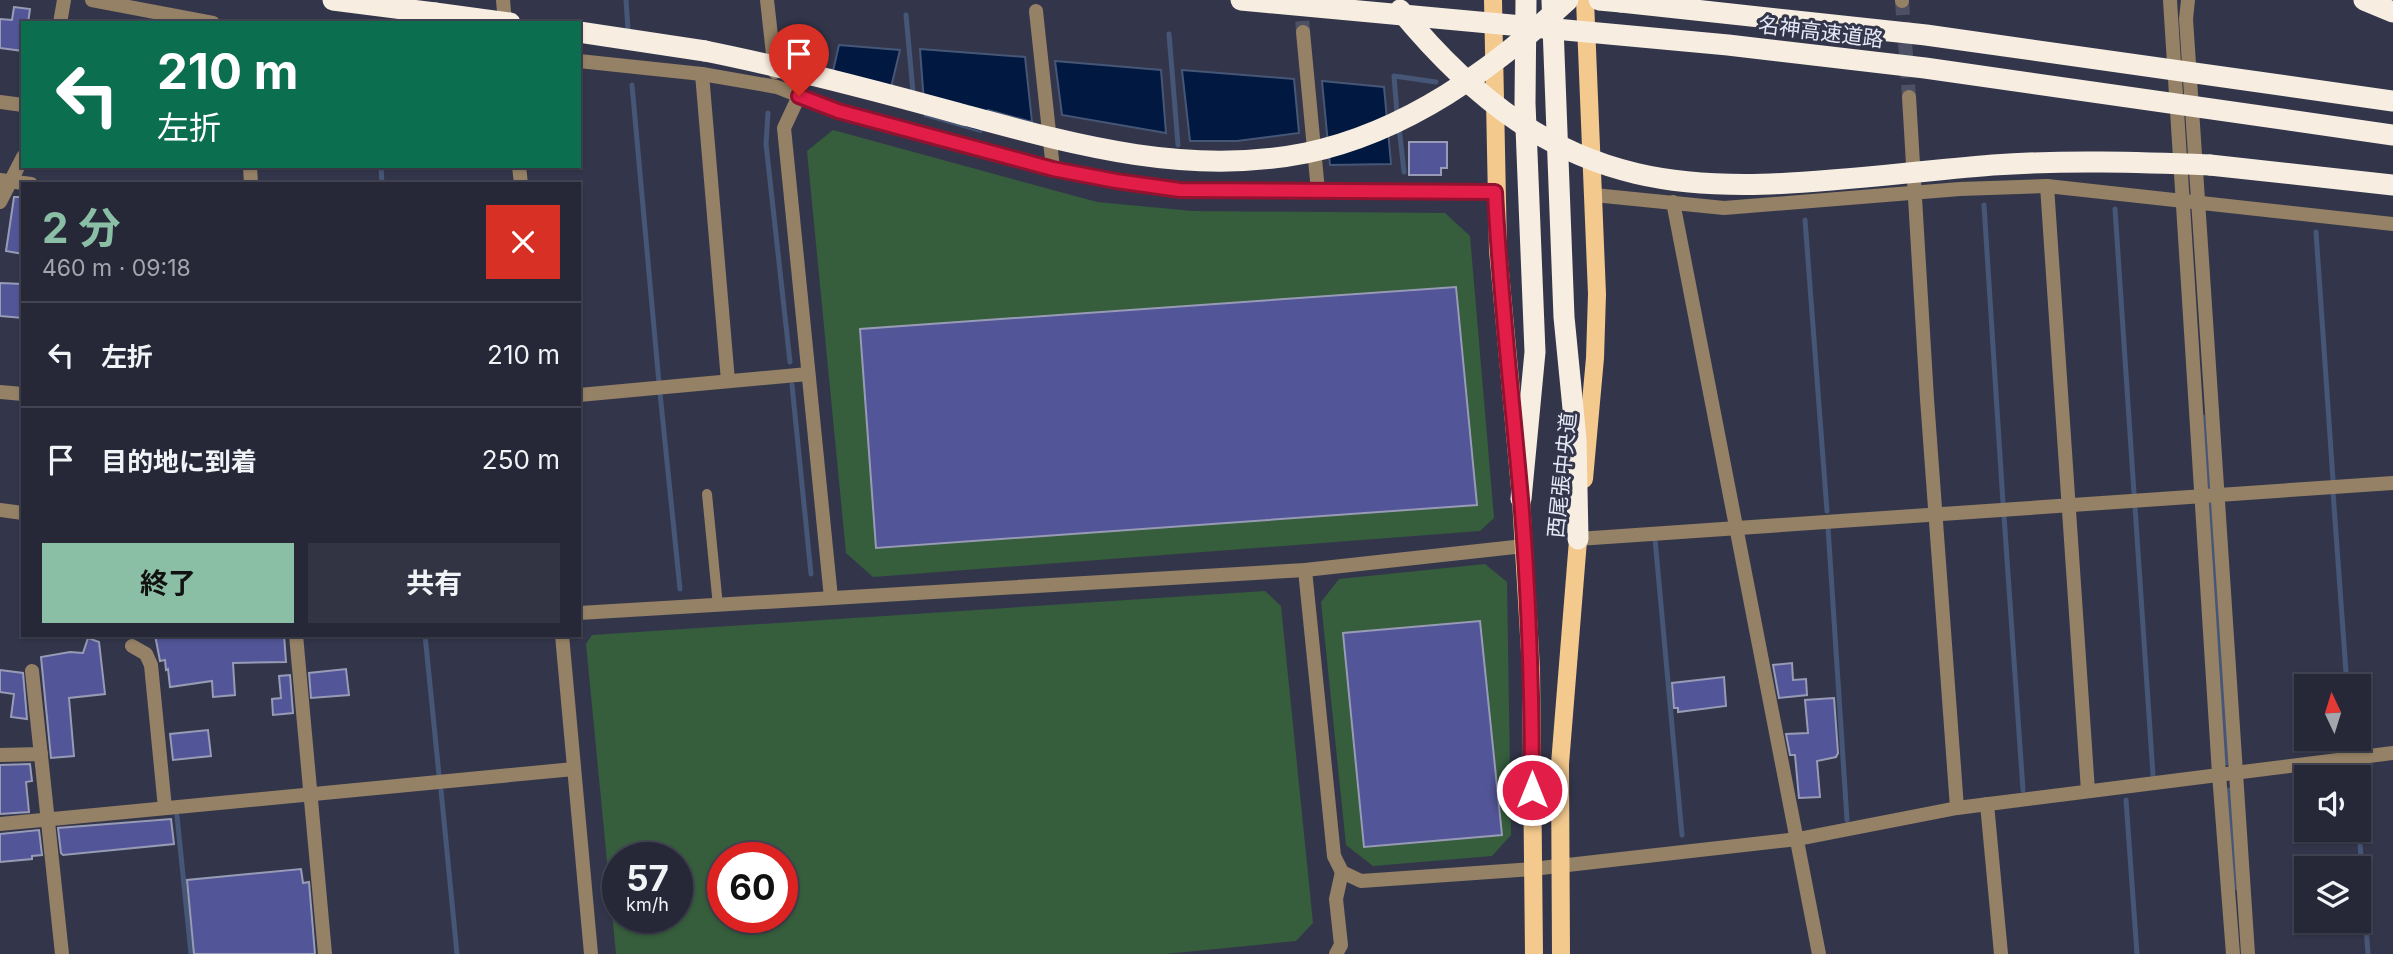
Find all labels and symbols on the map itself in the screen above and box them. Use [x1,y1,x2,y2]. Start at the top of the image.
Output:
street label: 名神高速道路 [1757,12,1885,52]
pin [769,24,829,96]
street label: 西尾張中央道 [1543,411,1581,539]
north arrow [2294,674,2371,751]
position arrow [1495,753,1569,827]
speed limit sign: 60 [707,842,798,933]

